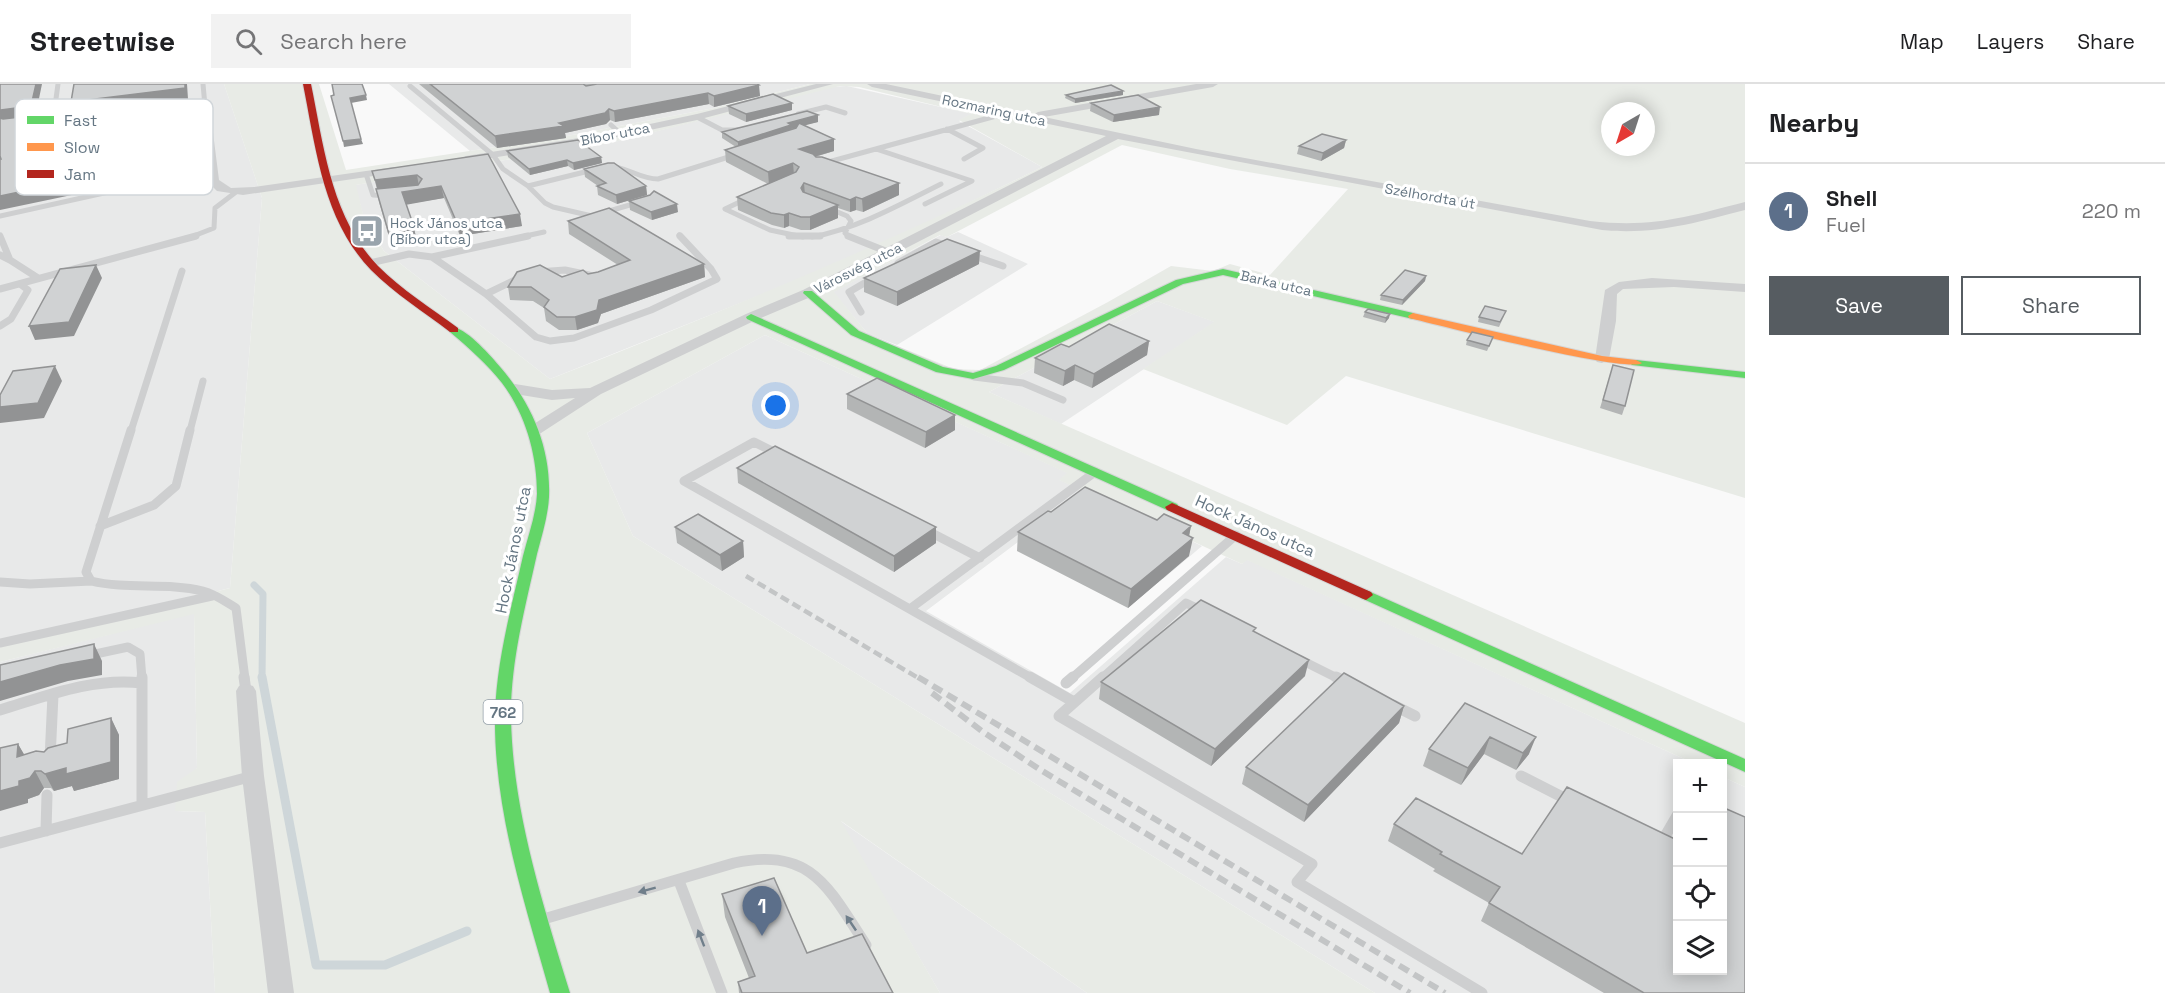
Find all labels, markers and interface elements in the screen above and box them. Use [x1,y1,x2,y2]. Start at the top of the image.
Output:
search box [211,14,631,68]
text: Streetwise [30,23,175,59]
icon: search [232,25,265,58]
text: Search here [280,27,407,55]
text: Map [1900,28,1944,55]
text: Layers [1977,28,2044,55]
text: Share [2077,28,2135,55]
street label: Rozmaring utca [940,90,1048,130]
legend [15,99,213,195]
north arrow [1601,102,1655,156]
text: Nearby [1769,106,1859,140]
text: Fast [64,110,97,131]
street label: Bíbor utca [579,118,651,150]
text: Slow [64,137,100,158]
text: Jam [64,164,96,185]
street label: Szélhordta út [1383,179,1477,213]
text: Shell [1826,184,1877,212]
text: 1 [1784,198,1793,224]
text: 220 m [2082,198,2141,224]
text: Fuel [1826,212,1866,238]
bus stop icon: Hock János utca (Bíbor utca) [349,213,385,249]
place label: Hock János utca (Bíbor utca) [390,214,503,248]
street label: Városvég utca [811,238,905,298]
street label: Barka utca [1239,266,1313,300]
button: Save [1769,276,1949,335]
button: Share [1961,276,2141,335]
your location [761,391,790,420]
street label: Hock János utca [490,485,536,615]
street label: Hock János utca [1192,490,1318,562]
road number: 762 [484,700,522,724]
map controls [1673,759,1727,975]
button: + [1673,759,1727,813]
button: − [1673,813,1727,867]
button: locate [1673,867,1727,921]
one-way arrow [638,886,656,895]
pin: 1 [742,886,782,936]
one-way arrow [845,916,857,932]
button: layers [1673,921,1727,975]
one-way arrow [696,929,706,947]

